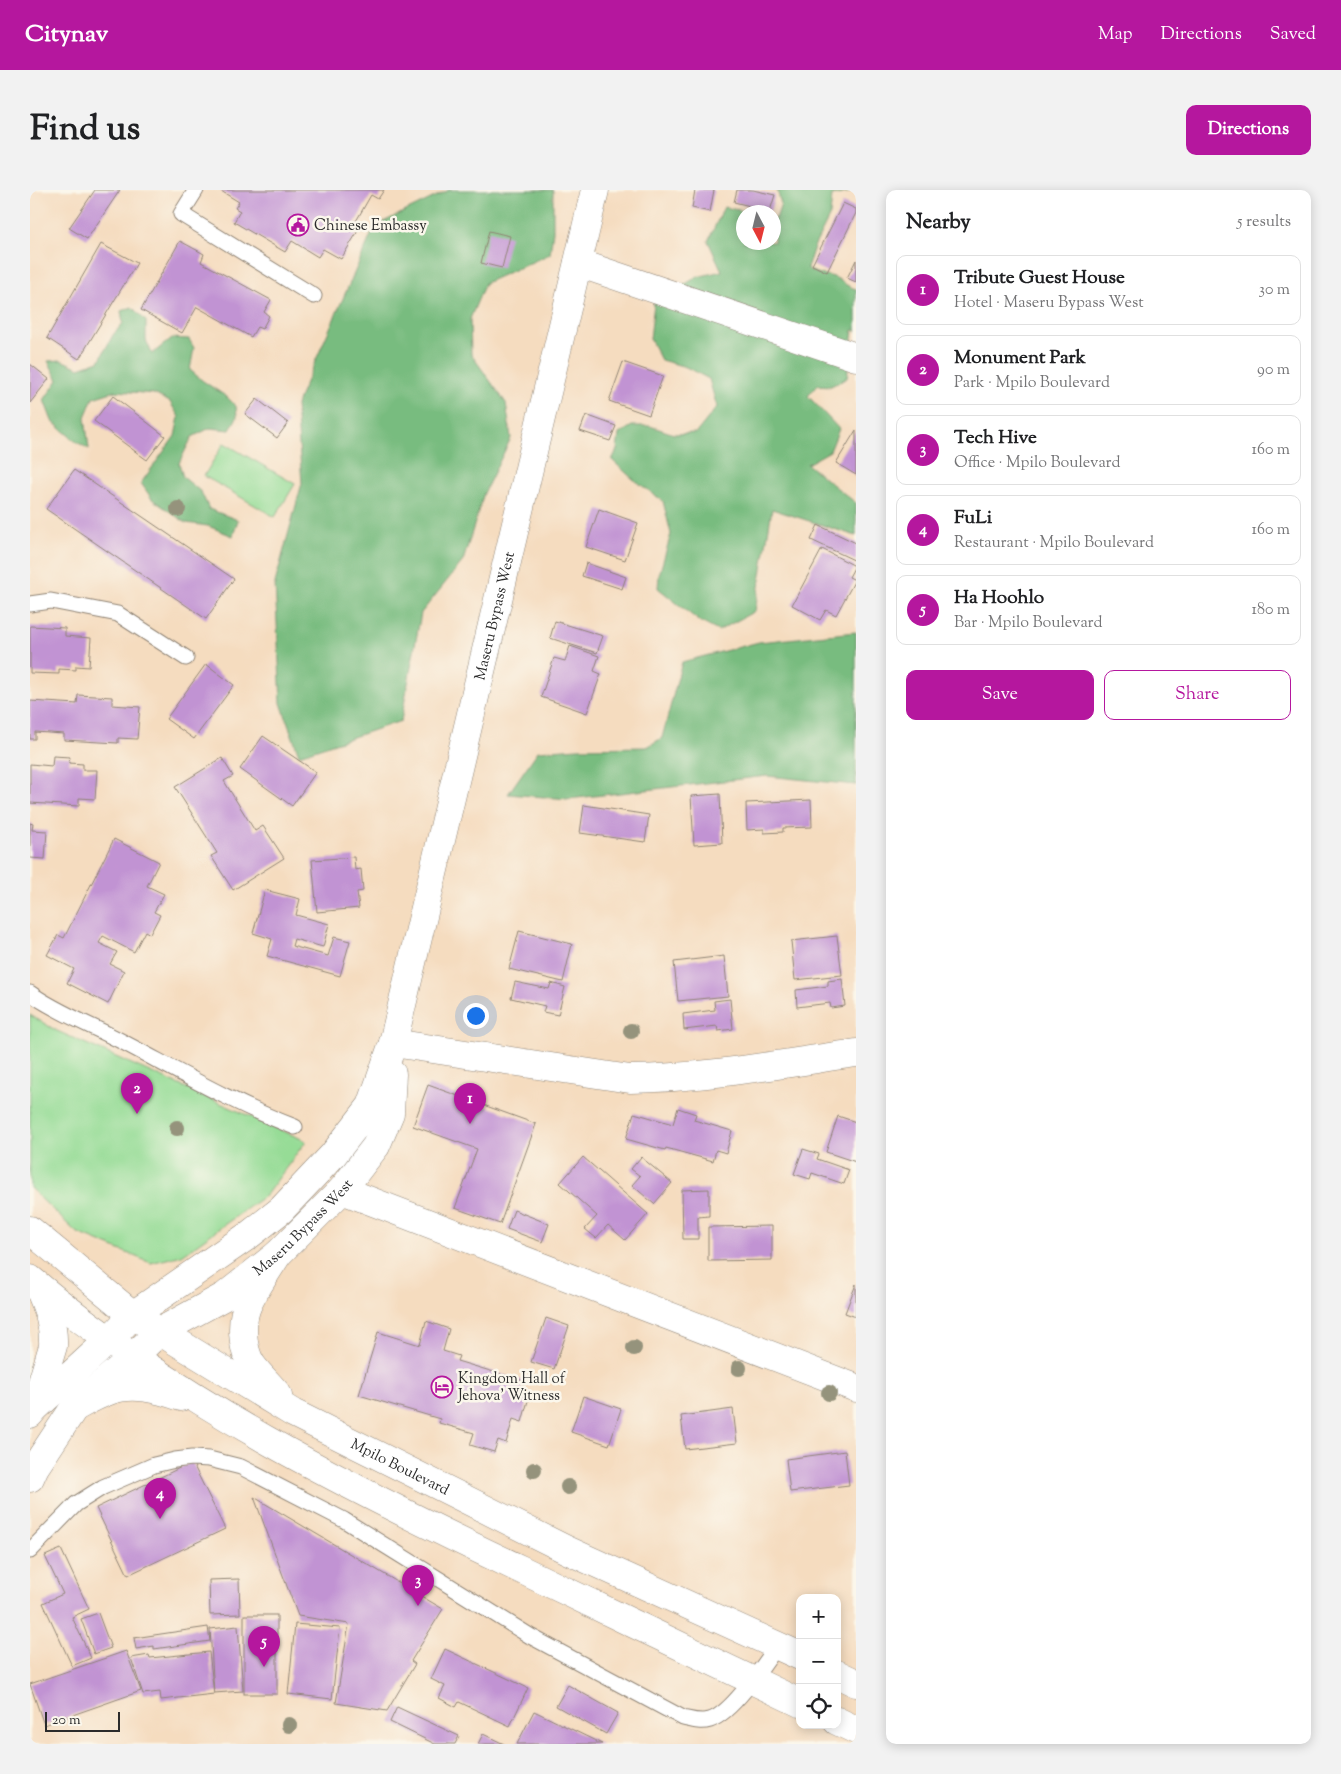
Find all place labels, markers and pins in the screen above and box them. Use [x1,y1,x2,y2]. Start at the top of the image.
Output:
public building icon: Chinese Embassy [286,213,310,237]
place label: Chinese Embassy [314,216,427,237]
pin: 2 [121,1073,153,1114]
pin: 1 [454,1083,486,1124]
place label: Kingdom Hall of Jehova' Witness [457,1369,566,1407]
hotel icon: Kingdom Hall of Jehova' Witness [430,1375,454,1399]
pin: 4 [144,1478,176,1519]
pin: 3 [402,1565,434,1606]
pin: 5 [248,1626,280,1667]

